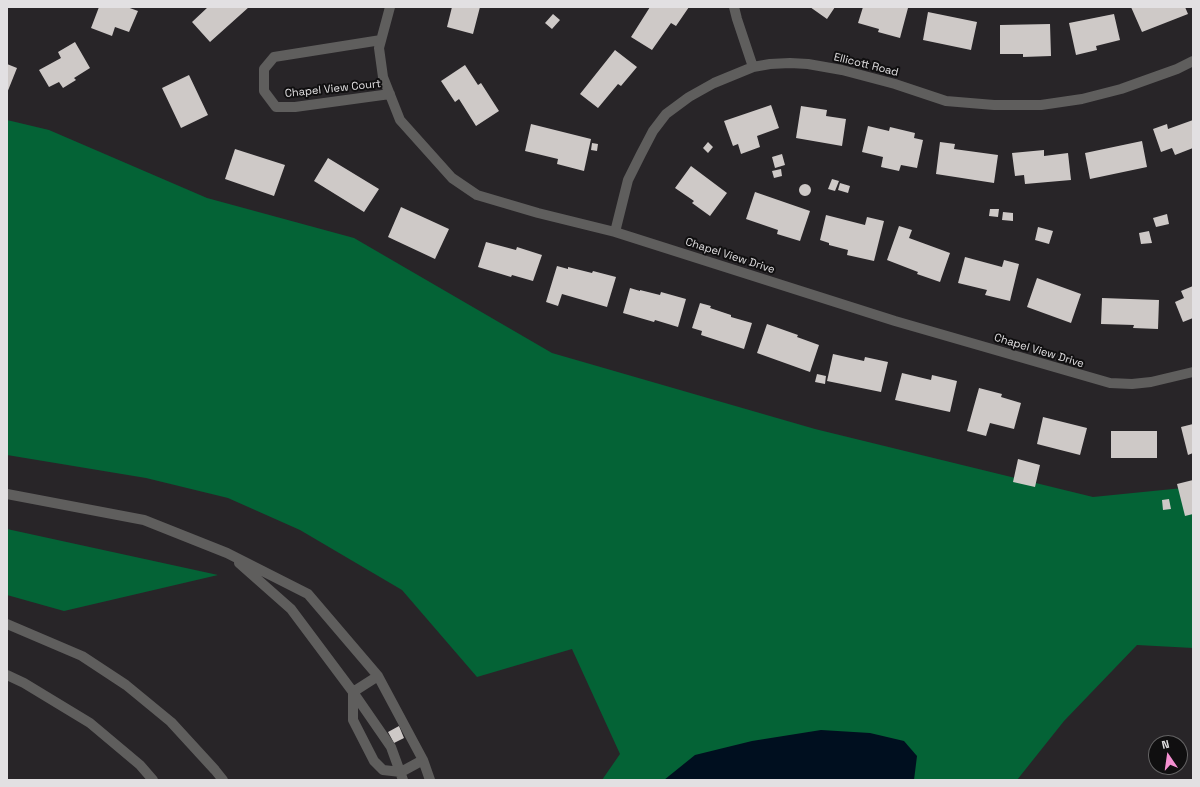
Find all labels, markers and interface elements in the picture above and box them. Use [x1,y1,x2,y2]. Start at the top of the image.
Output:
street label: Ellicott Road [832,51,900,79]
street label: Chapel View Court [284,77,382,101]
street label: Chapel View Drive [684,235,776,277]
street label: Chapel View Drive [993,331,1085,371]
north arrow [1148,735,1188,775]
text: N [1160,737,1171,752]

